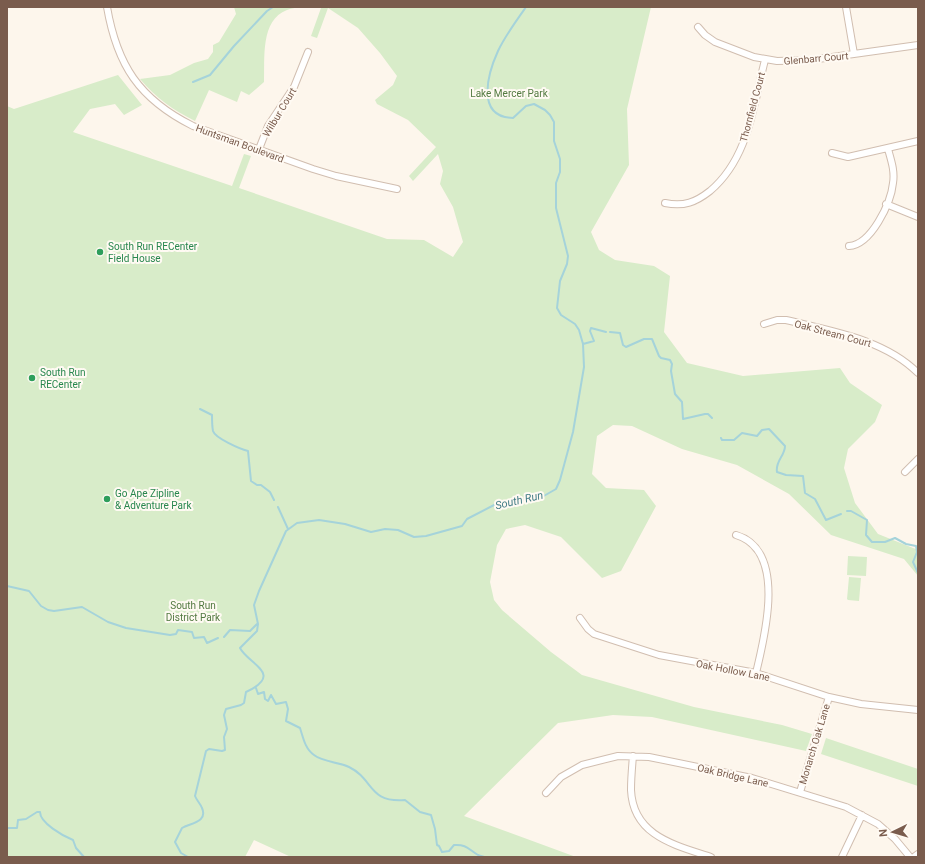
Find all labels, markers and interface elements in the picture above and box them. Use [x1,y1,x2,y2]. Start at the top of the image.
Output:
street label: Glenbarr Court [783,50,849,67]
street label: Thornfield Court [738,71,767,143]
street label: Wilbur Court [260,86,298,139]
park label: Lake Mercer Park [470,88,549,99]
street label: Huntsman Boulevard [194,122,285,165]
place label: South Run RECenter Field House [108,241,198,264]
marker: South Run RECenter Field House [95,247,105,257]
street label: Oak Stream Court [793,318,872,349]
place label: South Run RECenter [40,367,86,390]
marker: South Run RECenter [27,373,37,383]
place label: Go Ape Zipline & Adventure Park [115,488,192,511]
water label: South Run [494,489,544,512]
marker: Go Ape Zipline & Adventure Park [102,494,112,504]
park label: South Run District Park [166,600,221,623]
street label: Oak Hollow Lane [695,658,771,683]
street label: Monarch Oak Lane [797,703,832,786]
street label: Oak Bridge Lane [696,762,769,789]
north arrow [873,812,913,852]
text: N [877,828,890,837]

